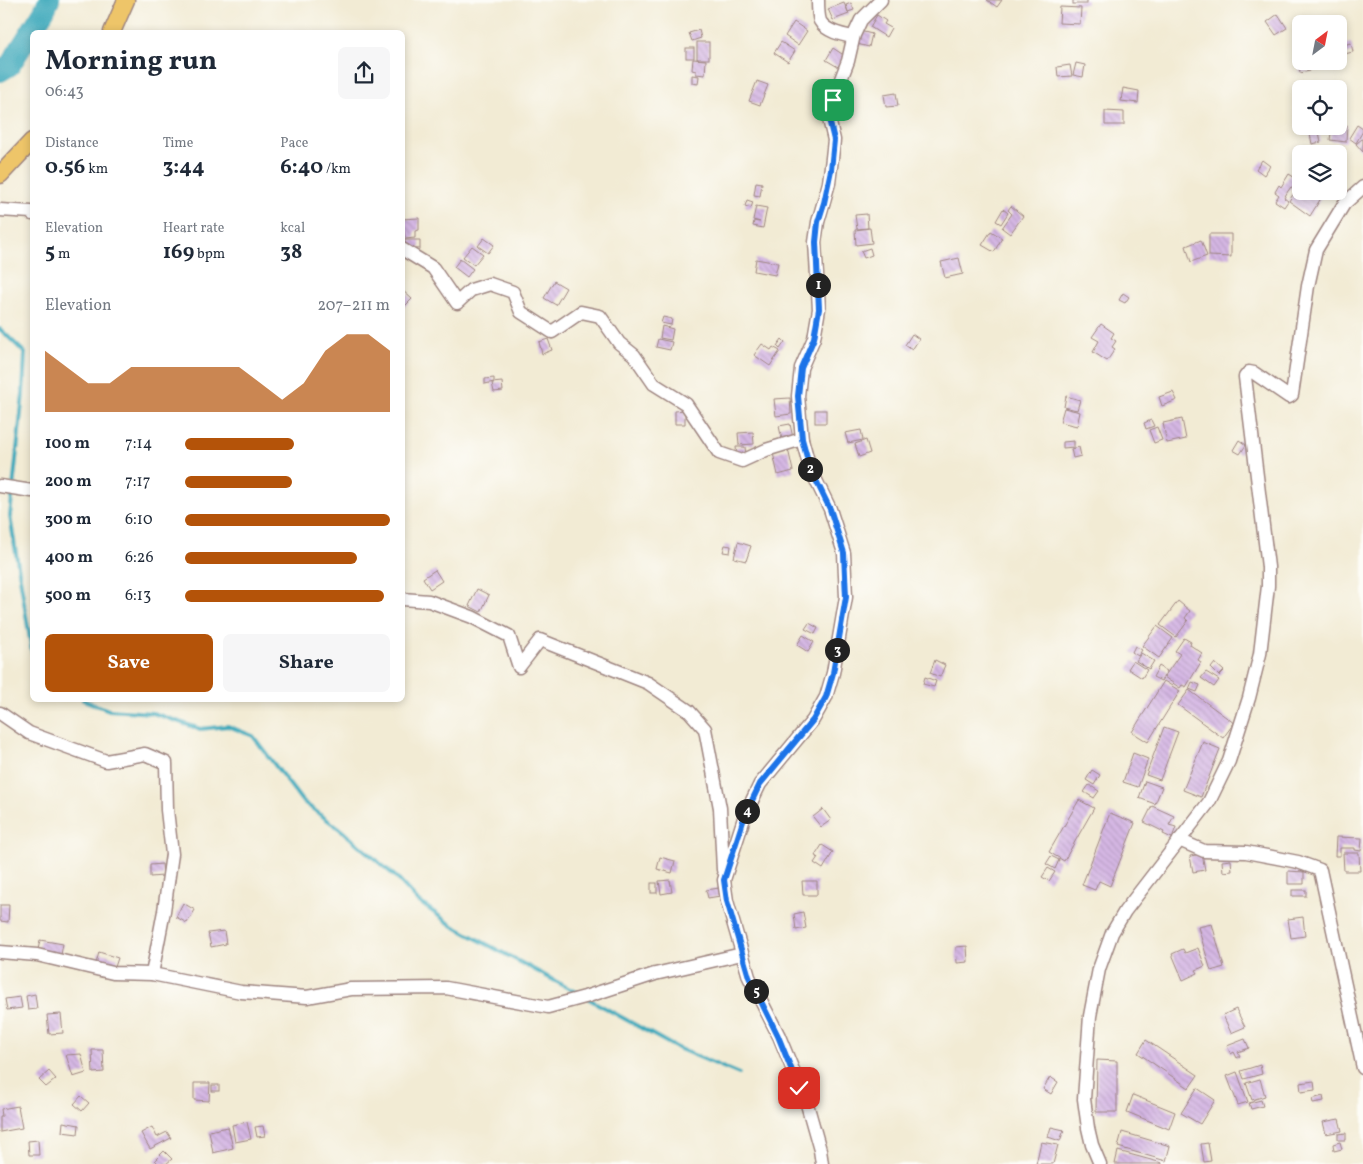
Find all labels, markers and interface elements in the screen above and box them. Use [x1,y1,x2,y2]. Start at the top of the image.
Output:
north arrow [1292,15,1348,70]
map controls [1292,15,1347,200]
text: Morning run [45,42,217,81]
button: share [338,47,390,99]
pin [812,79,854,121]
button: locate [1292,80,1347,135]
text: 06:43 [45,81,84,103]
icon: arrive [819,86,847,114]
text: Distance [45,134,99,153]
text: Time [163,134,193,153]
text: Pace [280,134,308,153]
button: layers [1292,145,1347,200]
text: 0.56 [45,153,85,182]
text: 3:44 [163,153,205,182]
text: 6:40 [280,153,323,182]
text: km [85,160,108,179]
text: /km [323,160,351,179]
text: Elevation [45,219,103,238]
text: Heart rate [163,219,224,238]
text: kcal [280,219,305,238]
text: 5 [45,238,55,267]
text: 169 [163,238,194,267]
text: 38 [280,238,302,267]
text: m [55,245,70,264]
text: bpm [194,245,225,264]
pin: 1 [806,272,830,298]
text: 1 [816,276,821,295]
text: Elevation [45,295,112,317]
text: 207–211 m [317,295,390,317]
text: 100 m [45,433,90,455]
text: 7:14 [125,433,152,455]
pin: 2 [798,456,822,482]
text: 2 [807,460,814,479]
text: 200 m [45,471,92,493]
text: 7:17 [125,471,151,493]
text: 300 m [45,509,91,531]
text: 6:10 [125,509,153,531]
text: 400 m [45,547,93,569]
text: 6:26 [125,547,154,569]
text: 500 m [45,585,91,607]
text: 6:13 [125,585,151,607]
button: Save [45,634,213,692]
button: Share [223,634,390,692]
pin: 3 [824,638,850,662]
text: 3 [834,641,841,660]
pin: 4 [734,798,760,824]
text: 4 [743,802,752,821]
pin: 5 [744,978,768,1004]
text: 5 [753,982,760,1001]
pin [778,1067,820,1109]
icon: check [785,1074,813,1102]

